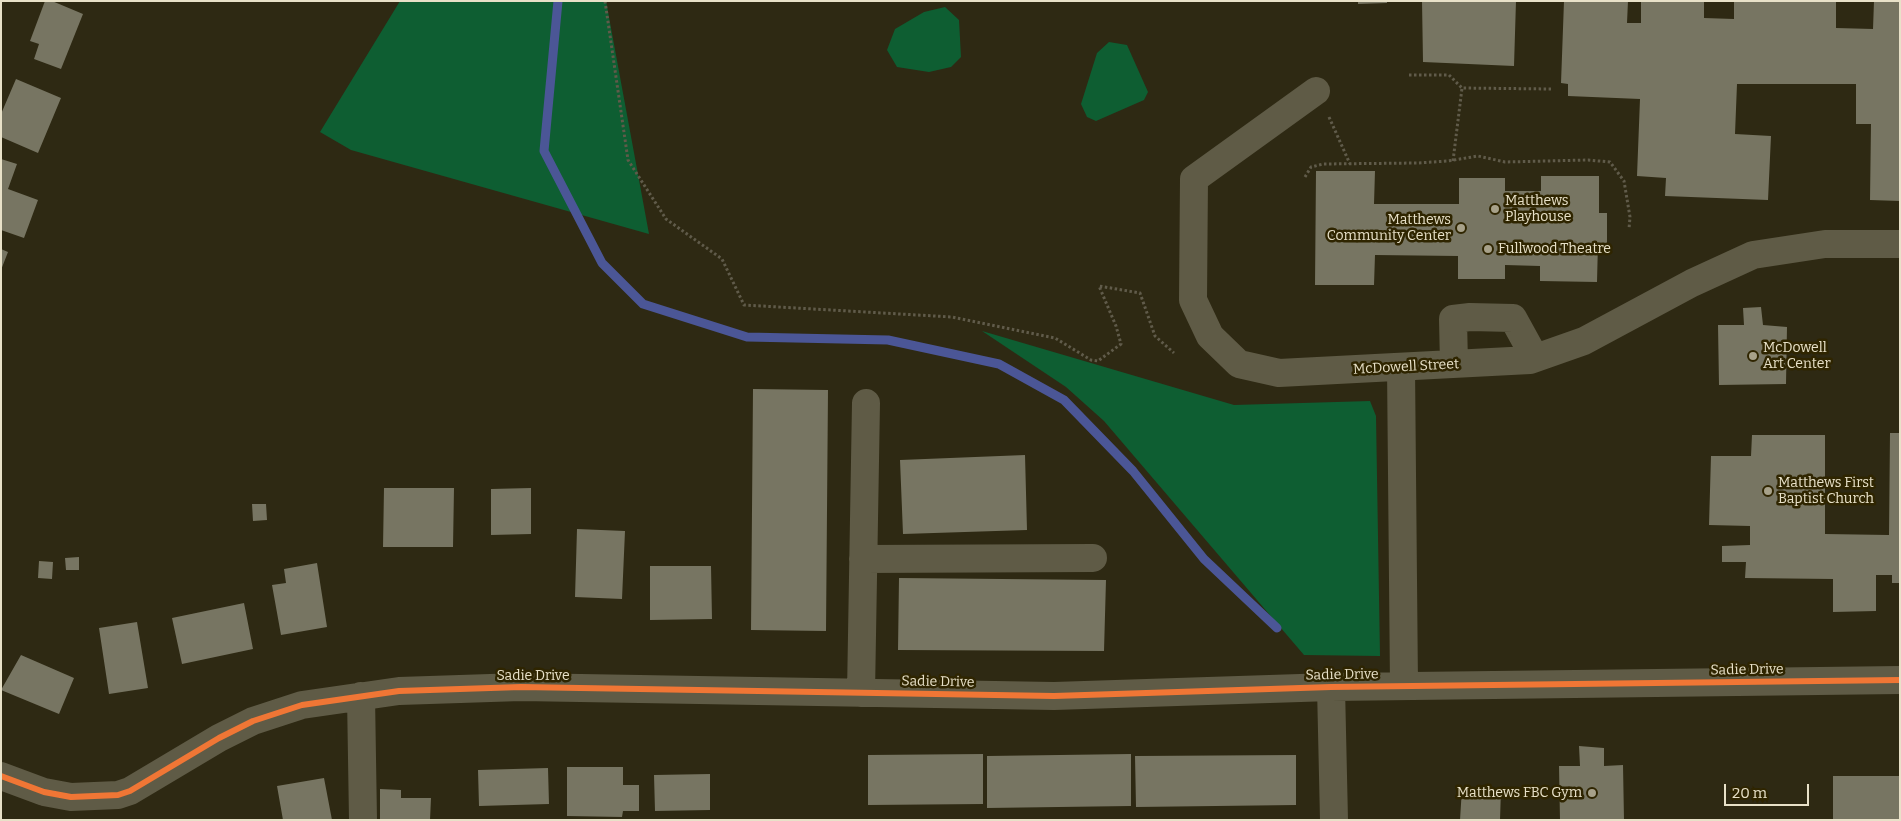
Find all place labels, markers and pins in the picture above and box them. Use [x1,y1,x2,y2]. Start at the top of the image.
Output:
place label: Matthews Playhouse [1505,193,1571,226]
marker: Matthews Playhouse [1489,203,1501,215]
place label: Matthews Community Center [1327,212,1451,244]
marker: Matthews Community Center [1455,222,1467,234]
place label: Fullwood Theatre [1498,241,1611,257]
marker: Fullwood Theatre [1482,243,1494,255]
place label: McDowell Art Center [1763,340,1831,372]
marker: McDowell Art Center [1747,350,1759,362]
place label: Matthews First Baptist Church [1778,475,1874,508]
marker: Matthews First Baptist Church [1762,485,1774,497]
place label: Matthews FBC Gym [1457,785,1582,801]
marker: Matthews FBC Gym [1586,787,1598,799]

